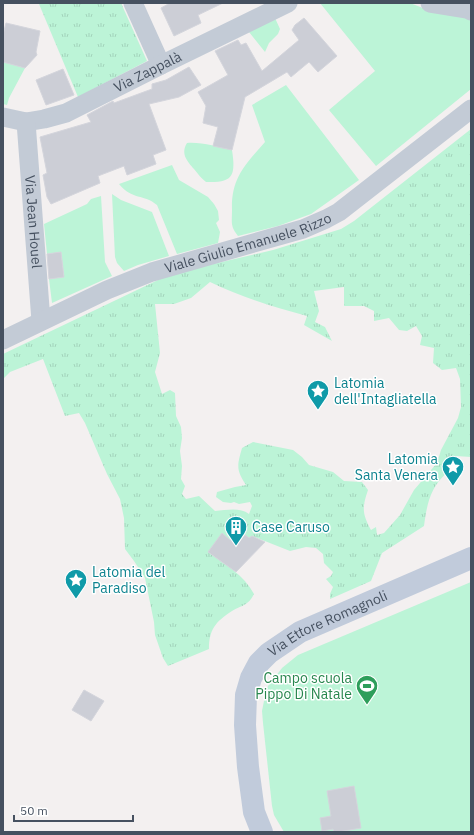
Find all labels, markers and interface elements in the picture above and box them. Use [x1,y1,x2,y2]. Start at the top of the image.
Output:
street label: Via Zappalà [111,47,185,96]
street label: Via Jean Houel [21,174,46,269]
street label: Viale Giulio Emanuele Rizzo [162,209,335,277]
place label: Latomia dell'Intagliatella [334,374,437,408]
place icon: Latomia dell'Intagliatella [305,378,331,411]
place label: Latomia Santa Venera [355,450,439,484]
place icon: Latomia Santa Venera [440,454,466,487]
building icon: Case Caruso [223,514,249,547]
place label: Case Caruso [252,518,330,536]
place label: Latomia del Paradiso [92,563,165,597]
place icon: Latomia del Paradiso [63,567,89,600]
street label: Via Ettore Romagnoli [264,586,390,660]
place label: Campo scuola Pippo Di Natale [255,669,353,703]
sports icon: Campo scuola Pippo Di Natale [354,673,380,706]
scale bar [14,797,133,823]
text: 50 m [20,803,48,818]

